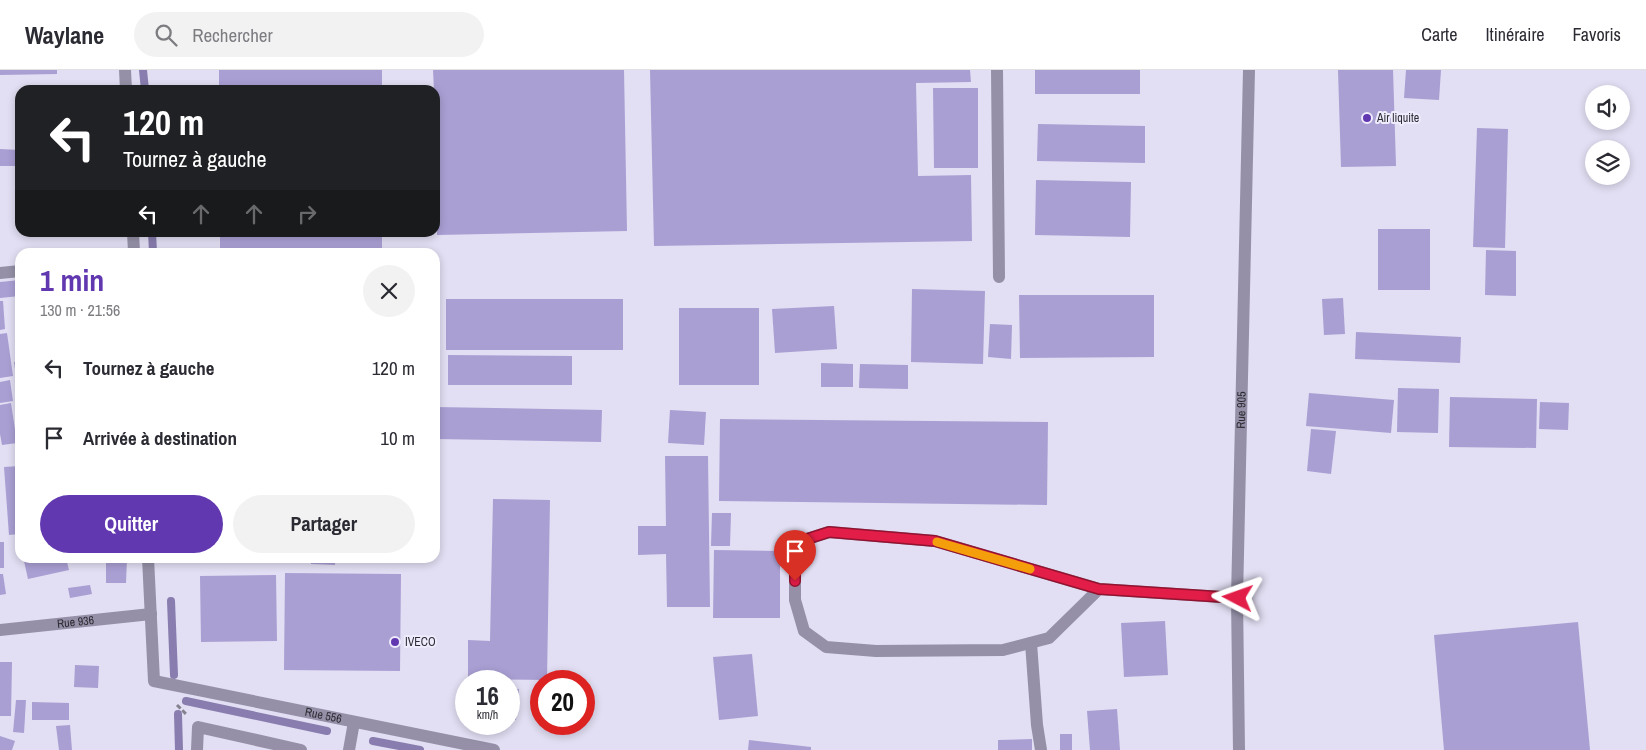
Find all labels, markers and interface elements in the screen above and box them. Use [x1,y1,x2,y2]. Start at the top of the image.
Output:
search box [134,12,484,57]
text: Waylane [25,19,104,51]
icon: search [152,21,180,49]
text: Rechercher [192,22,273,48]
text: Carte [1421,22,1457,47]
text: Itinéraire [1485,22,1545,47]
text: Favoris [1573,22,1621,47]
map controls [1585,85,1630,185]
button: sound [1585,85,1630,130]
text: 120 m [123,99,204,146]
icon: left [40,105,105,170]
place label: Air liquite [1376,110,1419,126]
marker: Air liquite [1361,112,1373,124]
button: layers [1585,140,1630,185]
text: Tournez à gauche [123,144,266,174]
icon: left [134,200,162,228]
icon: ahead [187,200,215,228]
icon: ahead [240,200,268,228]
icon: right [293,200,321,228]
text: 1 min [40,260,104,300]
button: close [363,265,415,317]
text: 130 m · 21:56 [40,299,120,321]
icon: left [40,354,68,382]
text: Tournez à gauche [83,355,214,381]
text: 120 m [372,355,415,381]
street label: Rue 905 [1233,391,1250,429]
icon: arrive [40,424,68,452]
text: Arrivée à destination [83,425,237,451]
text: 10 m [380,425,415,451]
button: Quitter [40,495,223,553]
button: Partager [233,495,415,553]
pin [774,530,816,581]
icon: arrive [781,537,809,565]
position arrow [1211,571,1263,623]
street label: Rue 936 [56,612,95,632]
place label: IVECO [405,634,436,650]
marker: IVECO [389,636,401,648]
speed limit sign: 20 [530,670,595,735]
text: 16 [476,679,499,713]
street label: Rue 556 [304,704,343,727]
text: km/h [477,707,498,723]

